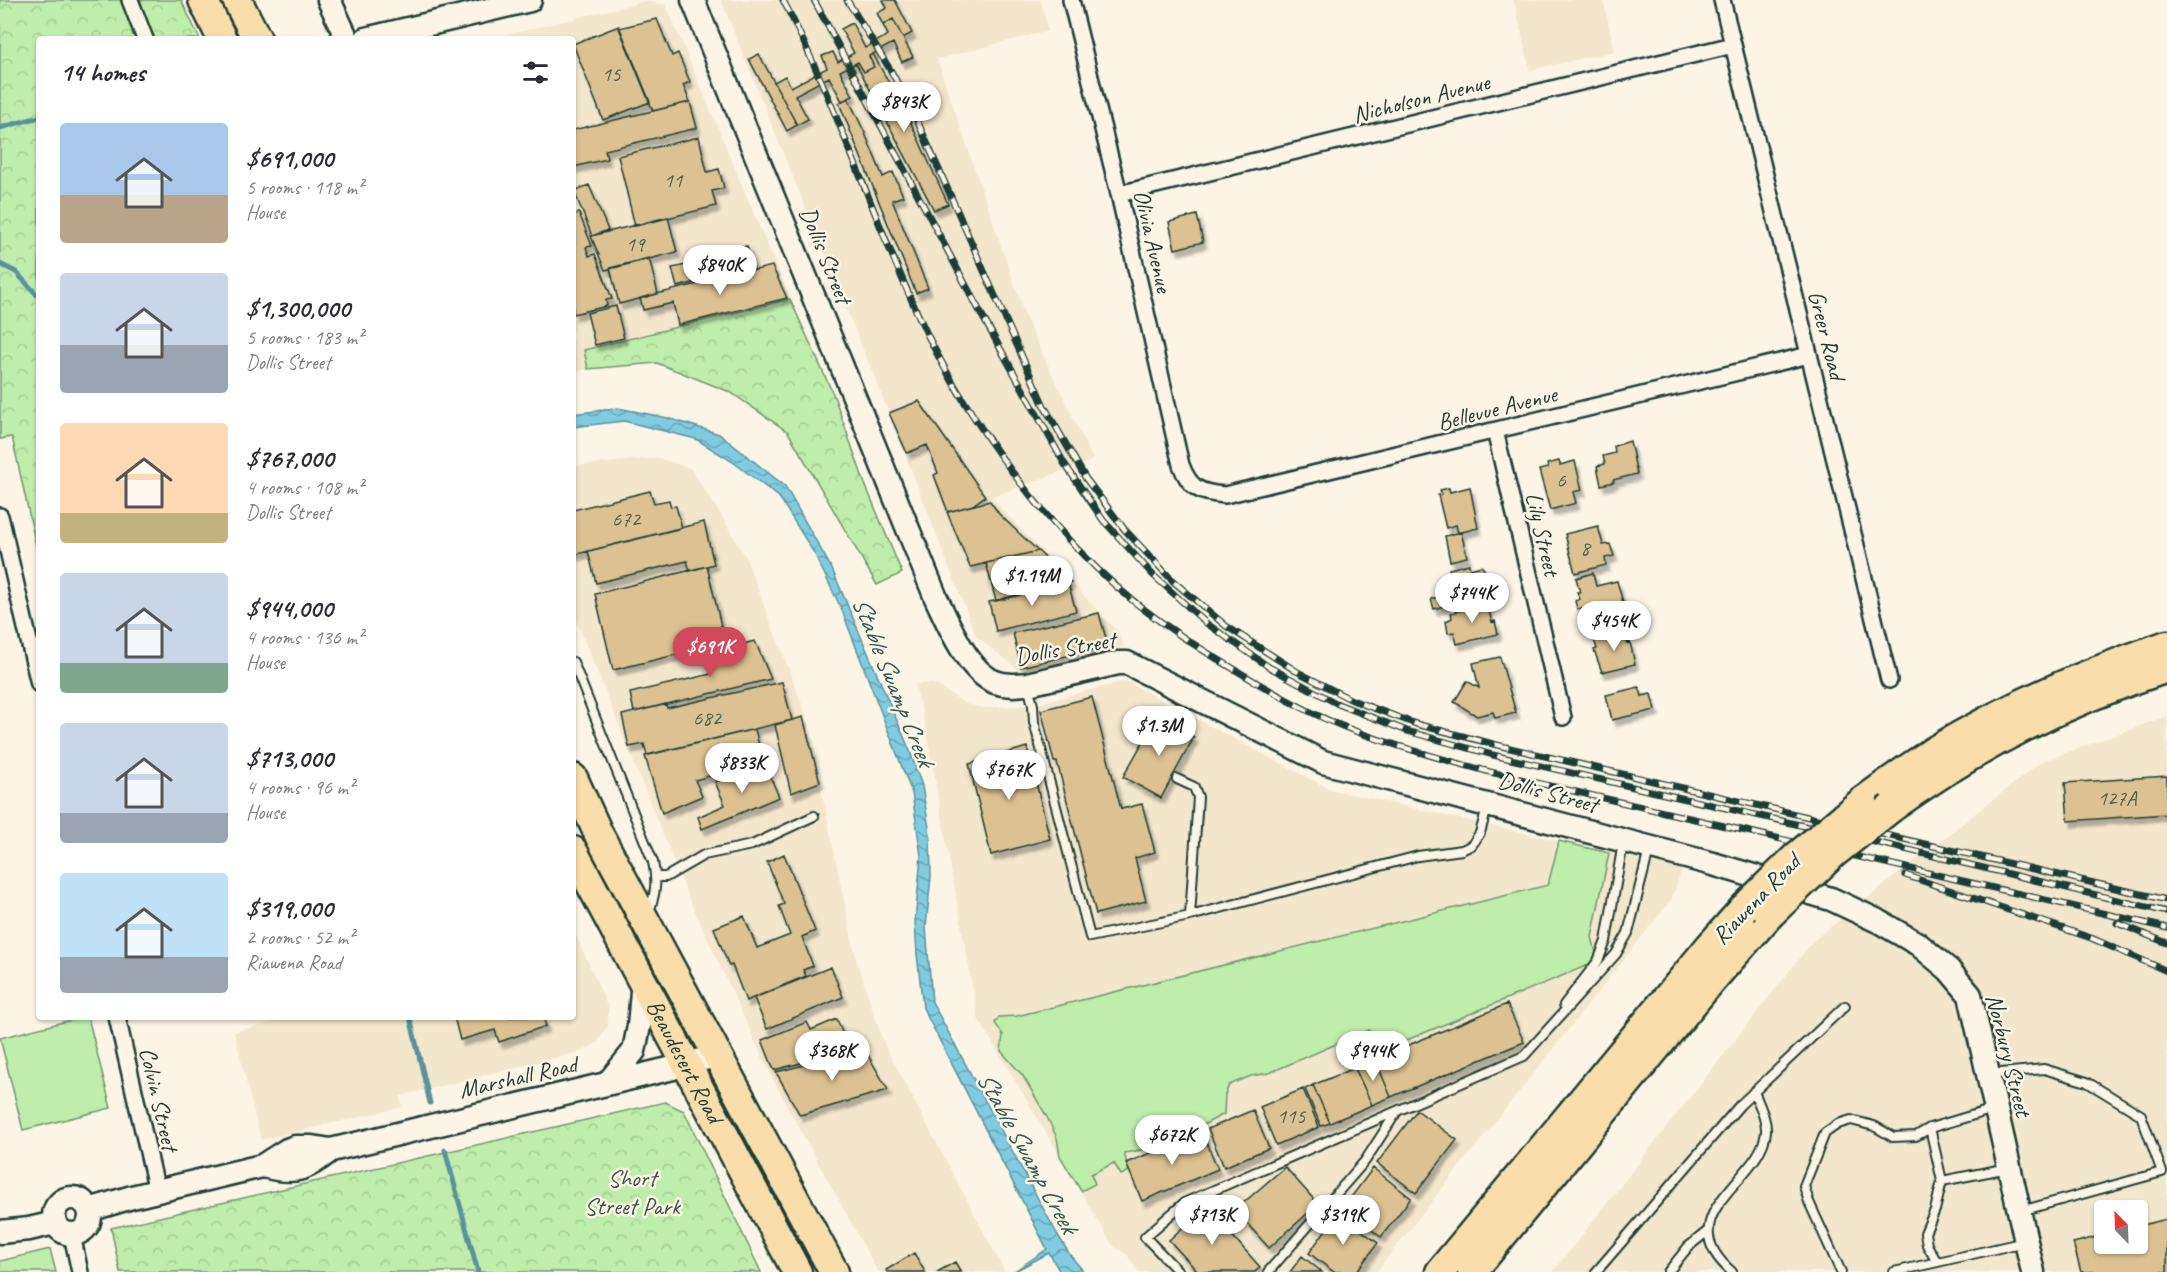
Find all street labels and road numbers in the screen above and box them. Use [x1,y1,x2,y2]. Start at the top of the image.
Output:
street label: Nicholson Avenue [1350,66,1495,129]
street label: Olivia Avenue [1127,187,1180,297]
street label: Dollis Street [793,202,860,310]
street label: Greer Road [1801,287,1853,386]
street label: Bellevue Avenue [1434,378,1562,437]
street label: Lily Street [1519,489,1568,581]
street label: Dollis Street [1012,624,1121,672]
street label: Dollis Street [1495,764,1604,820]
street label: Riawena Road [1705,845,1809,951]
street label: Norbury Street [1979,991,2039,1121]
street label: Beaudesert Road [640,994,732,1131]
street label: Colvin Street [133,1044,186,1157]
street label: Marshall Road [456,1048,583,1105]

